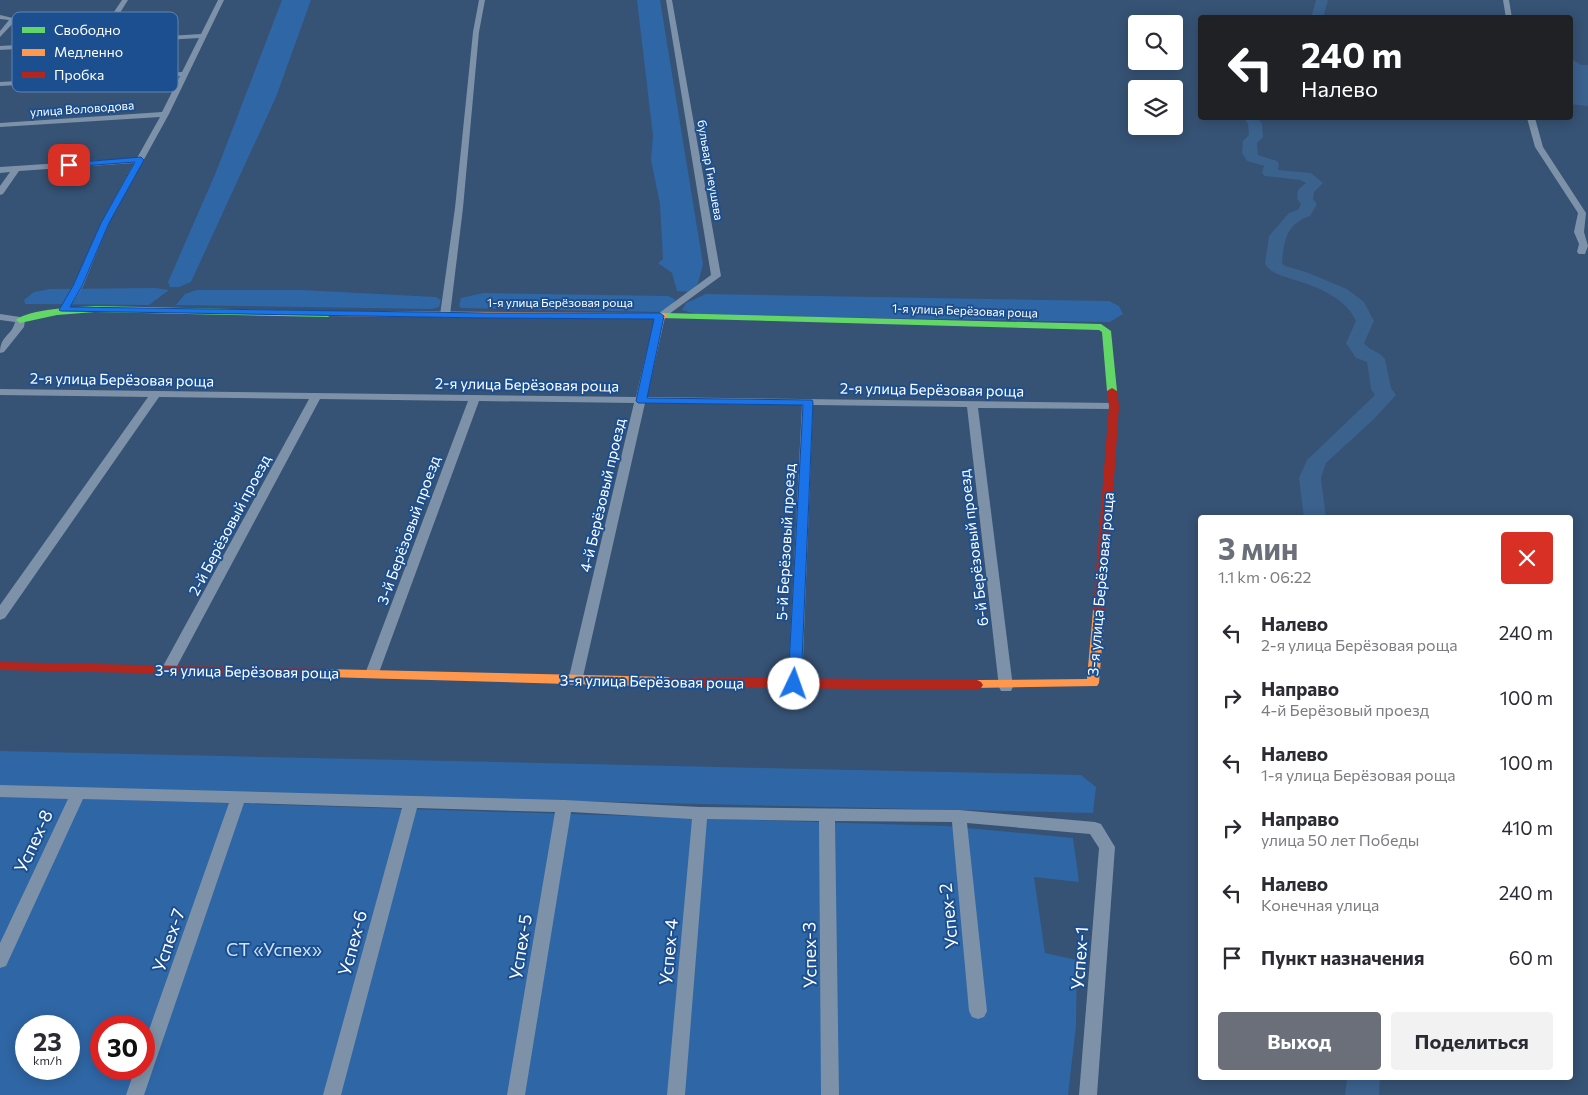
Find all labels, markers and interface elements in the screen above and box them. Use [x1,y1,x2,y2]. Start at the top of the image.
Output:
legend [12,12,178,92]
map controls [1128,15,1183,135]
button: search [1128,15,1183,70]
text: Свободно [54,21,121,38]
text: 240 m [1301,32,1402,75]
icon: left [1218,35,1283,100]
text: Медленно [54,43,123,60]
text: Пробка [54,66,104,83]
text: Налево [1301,75,1378,102]
button: layers [1128,80,1183,135]
street label: улица Воловодова [29,97,135,119]
street label: бульвар Гнеушева [695,119,727,221]
pin [48,144,90,186]
icon: arrive [55,151,83,179]
street label: 1-я улица Берёзовая роща [487,295,633,309]
street label: 1-я улица Берёзовая роща [892,300,1038,320]
street label: 2-я улица Берёзовая роща [30,368,214,390]
street label: 2-я улица Берёзовая роща [435,373,619,395]
street label: 2-я улица Берёзовая роща [840,378,1024,400]
street label: 4-й Берёзовый проезд [576,416,629,574]
street label: 2-й Берёзовый проезд [184,451,274,598]
street label: 3-й Берёзовый проезд [373,453,443,607]
street label: 5-й Берёзовый проезд [772,463,798,621]
street label: 6-й Берёзовый проезд [954,468,992,627]
street label: 3-я улица Берёзовая роща [1083,491,1117,677]
text: 3 мин [1218,529,1298,566]
button: close [1501,532,1553,584]
text: 1.1 km · 06:22 [1218,567,1312,586]
text: Налево [1261,612,1328,635]
icon: left [1218,619,1246,647]
text: 240 m [1499,621,1553,644]
text: 2-я улица Берёзовая роща [1261,635,1458,654]
position arrow [767,657,819,709]
street label: 3-я улица Берёзовая роща [155,660,339,682]
street label: 3-я улица Берёзовая роща [560,670,744,692]
text: Направо [1261,677,1339,700]
icon: right [1218,684,1246,712]
text: 100 m [1500,686,1553,709]
text: 4-й Берёзовый проезд [1261,700,1429,719]
text: Налево [1261,742,1328,765]
icon: left [1218,749,1246,777]
text: 100 m [1500,751,1553,774]
text: 1-я улица Берёзовая роща [1261,765,1455,784]
street label: Успех-8 [9,806,57,876]
text: Направо [1261,807,1339,830]
icon: right [1218,814,1246,842]
text: 410 m [1501,816,1553,839]
text: улица 50 лет Победы [1261,830,1419,849]
text: Налево [1261,872,1328,895]
icon: left [1218,879,1246,907]
text: 240 m [1499,881,1553,904]
street label: Успех-2 [934,882,962,950]
text: Конечная улица [1261,895,1379,914]
street label: Успех-7 [147,905,189,975]
street label: Успех-6 [333,908,371,978]
street label: Успех-5 [504,913,536,981]
street label: Успех-4 [654,918,682,986]
street label: Успех-3 [797,922,821,988]
street label: Успех-1 [1066,925,1092,991]
park label: СТ «Успех» [226,938,322,960]
icon: arrive [1218,944,1246,972]
text: Пункт назначения [1261,946,1424,969]
text: 60 m [1509,946,1553,969]
button: Выход [1218,1012,1381,1070]
button: Поделиться [1391,1012,1553,1070]
speed limit sign: 30 [90,1015,155,1080]
text: 23 [33,1026,62,1056]
text: km/h [33,1053,62,1067]

